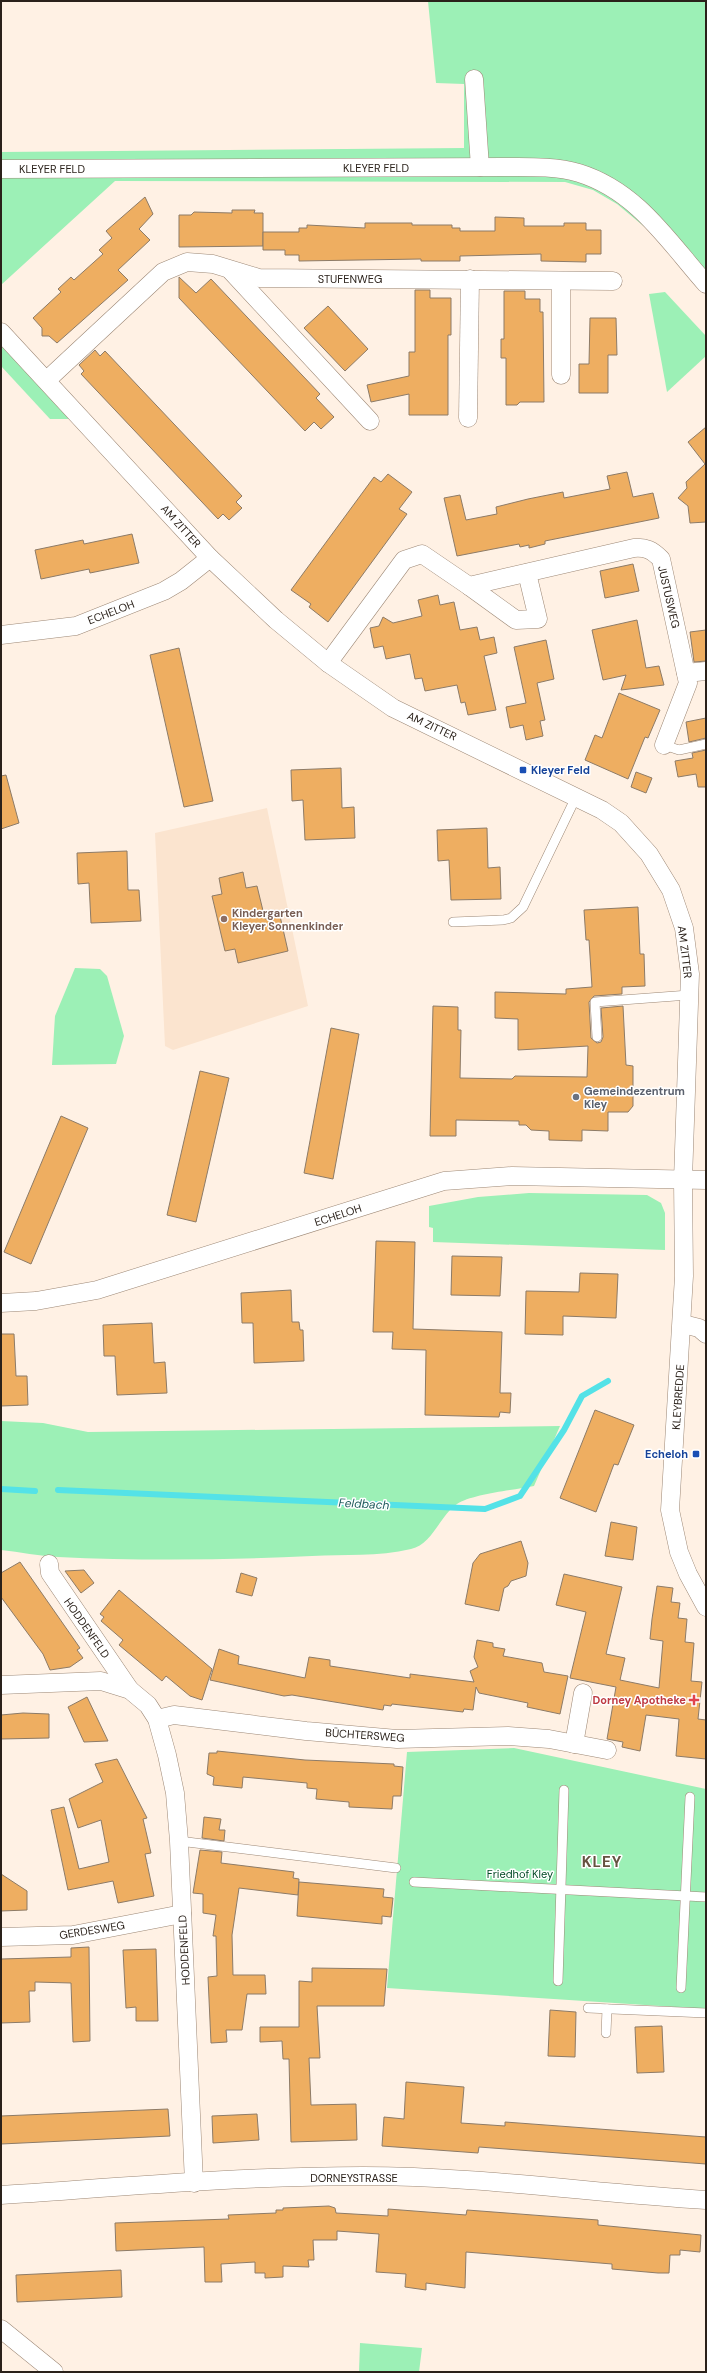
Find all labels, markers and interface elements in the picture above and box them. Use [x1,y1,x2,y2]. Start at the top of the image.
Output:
street label: KLEYER FELD [343,161,409,175]
street label: KLEYER FELD [19,162,85,176]
street label: STUFENWEG [318,272,382,286]
street label: AM ZITTER [158,502,204,550]
street label: JUSTUSWEG [655,564,683,630]
street label: ECHELOH [86,597,136,627]
street label: AM ZITTER [405,708,459,744]
place label: Kleyer Feld [531,763,590,777]
marker: Kleyer Feld [518,765,528,775]
place label: Kindergarten Kleyer Sonnenkinder [232,906,344,933]
marker: Kindergarten Kleyer Sonnenkinder [219,914,229,924]
street label: AM ZITTER [675,925,695,979]
place label: Gemeindezentrum Kley [584,1084,685,1111]
marker: Gemeindezentrum Kley [571,1092,581,1102]
street label: ECHELOH [313,1201,363,1229]
street label: KLEYBREDDE [669,1364,687,1430]
place label: Echeloh [645,1447,688,1461]
marker: Echeloh [691,1449,701,1459]
water label: Feldbach [338,1495,390,1513]
street label: HODDENFELD [61,1595,113,1661]
place label: Dorney Apotheke [592,1693,686,1707]
marker: Dorney Apotheke [689,1695,699,1705]
street label: BÜCHTERSWEG [325,1725,405,1745]
district label: KLEY [582,1852,622,1872]
park label: Friedhof Kley [487,1867,553,1881]
street label: HODDENFELD [175,1914,193,1986]
street label: GERDESWEG [58,1918,126,1942]
street label: DORNEYSTRASSE [310,2171,398,2185]

